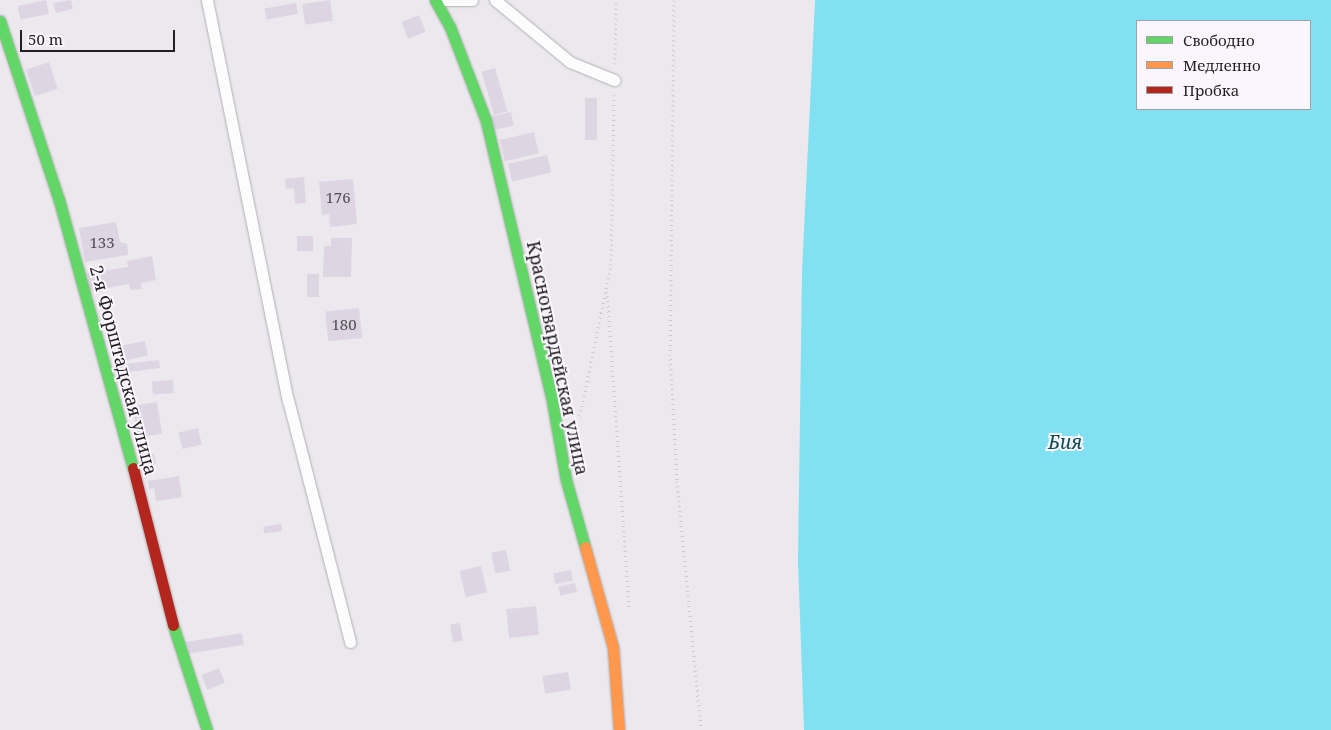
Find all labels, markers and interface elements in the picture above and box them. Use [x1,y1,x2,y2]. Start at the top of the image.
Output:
scale bar [22,20,178,52]
legend [1136,20,1311,110]
text: 50 m [28,29,63,49]
text: Свободно [1183,30,1255,50]
text: Медленно [1183,55,1261,75]
text: Пробка [1183,80,1239,100]
house number: 176 [325,189,351,207]
house number: 133 [89,234,115,252]
street label: Красногвардейская улица [523,239,593,477]
street label: 2-я Форштадская улица [86,263,162,477]
house number: 180 [331,316,357,334]
water label: Бия [1048,432,1082,454]

